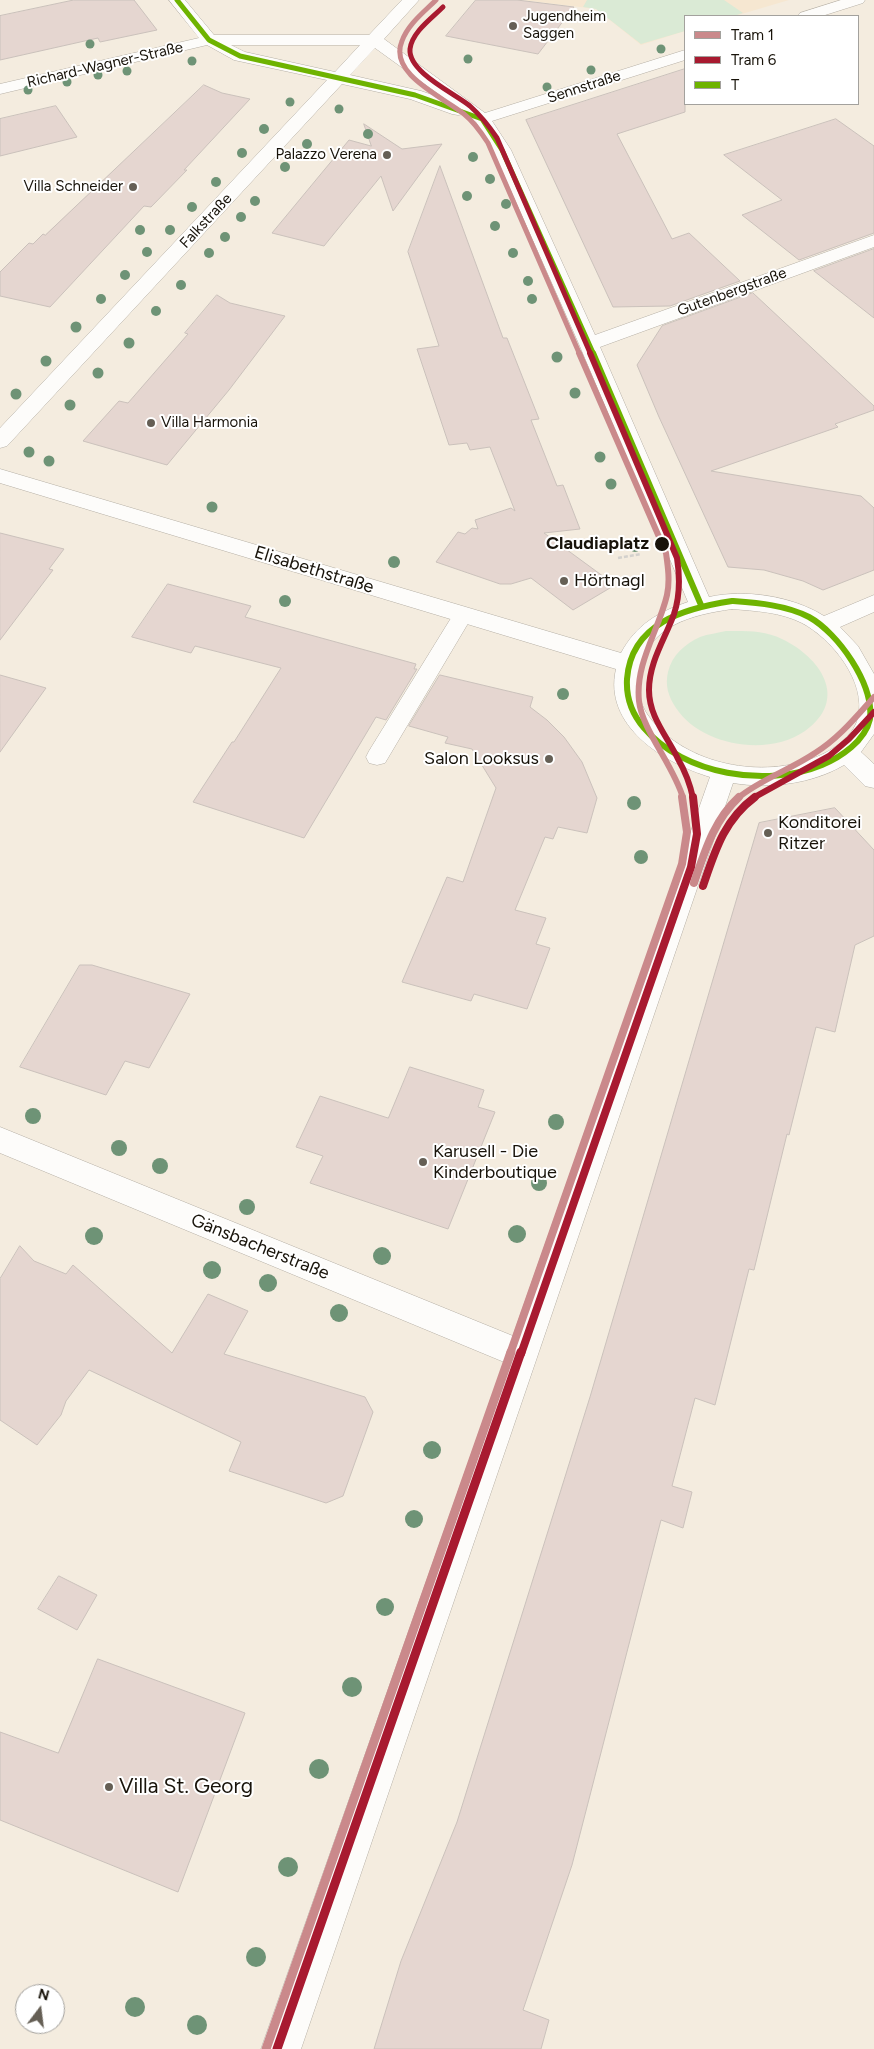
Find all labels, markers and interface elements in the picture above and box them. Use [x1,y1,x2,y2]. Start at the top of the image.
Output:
place label: Jugendheim Saggen [523,8,606,43]
legend [684,15,859,105]
marker: Jugendheim Saggen [507,20,519,32]
text: Tram 1 [731,26,774,44]
street label: Richard-Wagner-Straße [25,38,185,92]
text: Tram 6 [731,51,776,69]
street label: Sennstraße [545,67,623,107]
text: T [731,76,739,94]
place label: Palazzo Verena [275,146,377,164]
marker: Palazzo Verena [381,149,393,161]
place label: Villa Schneider [23,178,123,196]
marker: Villa Schneider [127,181,139,193]
street label: Falkstraße [176,190,236,252]
street label: Gutenbergstraße [675,264,789,320]
place label: Villa Harmonia [161,414,258,432]
marker: Villa Harmonia [145,417,157,429]
place label: Claudiaplatz [546,533,649,555]
marker: Claudiaplatz [653,535,671,553]
street label: Elisabethstraße [252,542,376,598]
place label: Hörtnagl [574,570,645,592]
marker: Hörtnagl [558,575,570,587]
place label: Salon Looksus [424,748,539,770]
marker: Salon Looksus [543,753,555,765]
place label: Konditorei Ritzer [778,812,861,854]
marker: Konditorei Ritzer [762,827,774,839]
place label: Karusell - Die Kinderboutique [433,1141,557,1184]
marker: Karusell - Die Kinderboutique [417,1156,429,1168]
street label: Gänsbacherstraße [188,1209,332,1285]
place label: Villa St. Georg [119,1774,253,1800]
marker: Villa St. Georg [103,1781,115,1793]
north arrow [15,1984,65,2034]
text: N [36,1985,51,2005]

